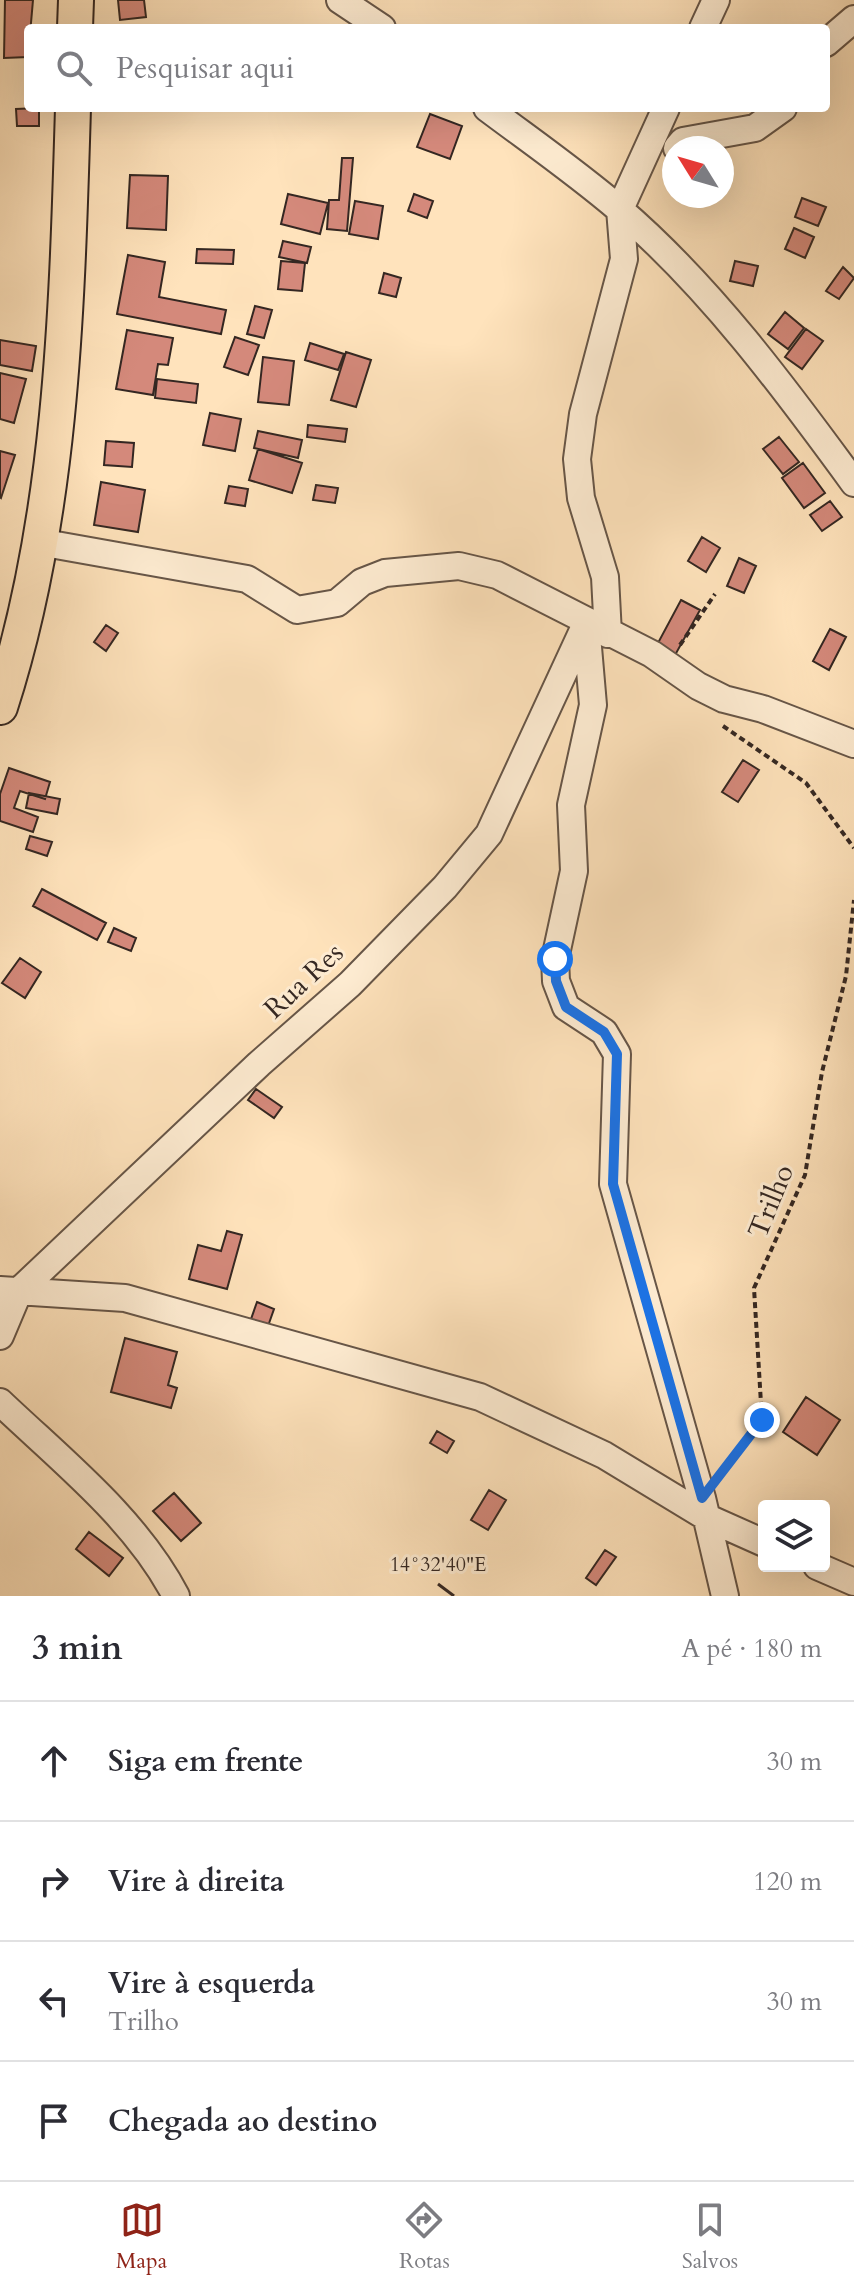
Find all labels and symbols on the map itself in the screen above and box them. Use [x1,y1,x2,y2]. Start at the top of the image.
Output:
north arrow [662,136,734,208]
street label: Rua Res [256,934,352,1027]
route start [537,941,573,977]
street label: Trilho [739,1159,803,1244]
route end [744,1402,780,1438]
text: 14°32'40"E [390,1551,486,1578]

